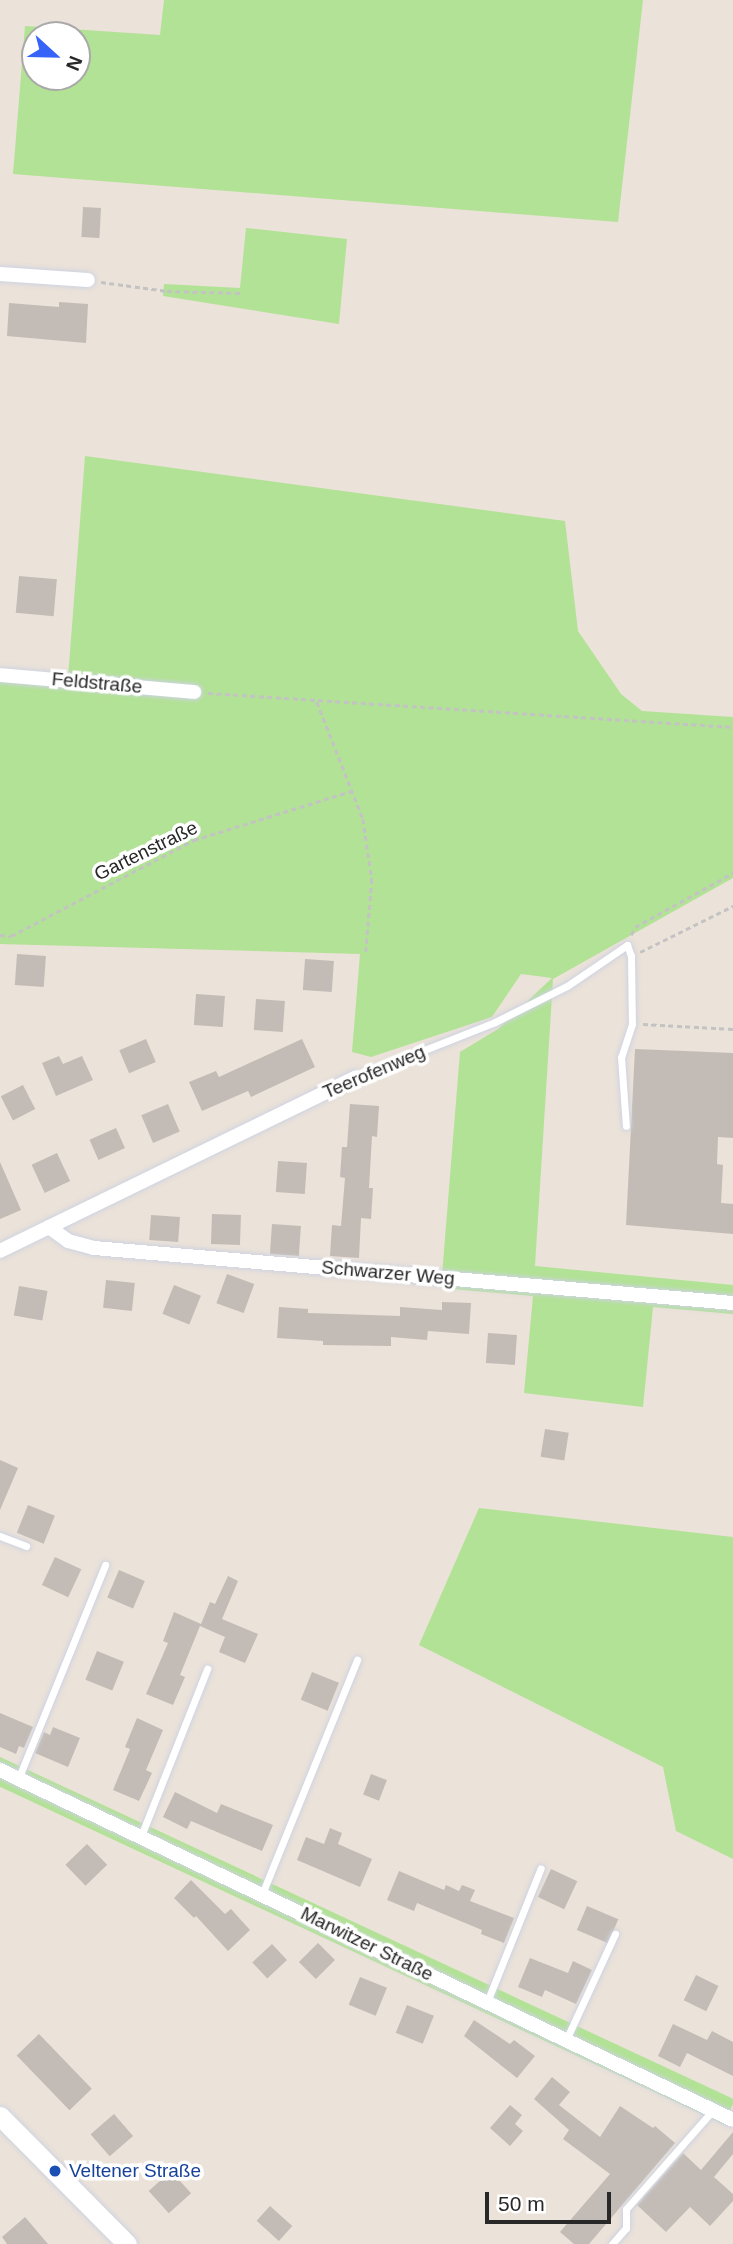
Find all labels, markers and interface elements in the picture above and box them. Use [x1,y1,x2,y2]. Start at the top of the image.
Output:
north arrow [21,21,91,91]
text: N [62,53,86,74]
street label: Feldstraße [51,668,143,698]
street label: Gartenstraße [91,816,201,886]
street label: Teerofenweg [319,1040,429,1104]
street label: Schwarzer Weg [320,1256,456,1290]
street label: Marwitzer Straße [297,1902,437,1986]
place label: Veltener Straße [69,2160,201,2182]
marker: Veltener Straße [47,2163,63,2179]
scale bar [488,2178,614,2222]
text: 50 m [498,2192,545,2215]

